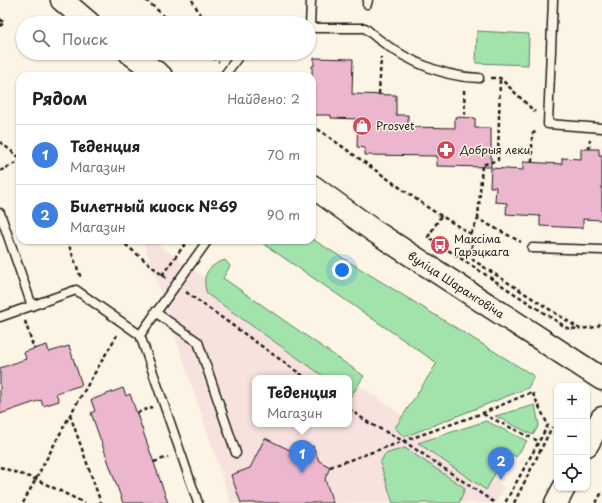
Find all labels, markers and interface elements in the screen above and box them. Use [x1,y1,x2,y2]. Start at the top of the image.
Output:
search box [16,16,316,60]
icon: search [30,27,52,49]
text: Поиск [62,27,108,50]
text: Рядом [32,85,87,111]
text: Найдено: 2 [227,89,300,108]
shop icon: Prosvet [351,115,373,137]
place label: Prosvet [376,117,415,134]
text: Теденция [70,134,140,157]
pharmacy icon: Добрыя леки [435,139,457,161]
place label: Добрыя леки [459,141,530,158]
text: 1 [42,145,48,164]
text: 70 m [267,145,300,164]
text: Магазин [70,157,126,176]
text: Билетный киоск №69 [70,194,237,217]
text: 2 [40,205,50,224]
text: 90 m [267,205,300,224]
text: Магазин [70,217,126,236]
place label: Максіма Гарэцкага [454,230,509,260]
bus stop icon: Максіма Гарэцкага [429,234,451,256]
street label: вуліца Шаранговіча [405,247,508,322]
your location [332,260,352,280]
popup [252,375,352,427]
text: Теденция [267,380,337,403]
map controls [554,383,590,491]
button: + [554,383,590,419]
text: Магазин [267,403,323,422]
button: − [554,419,590,455]
pin: 1 [289,440,315,473]
pin: 2 [488,447,514,480]
button: locate [554,455,590,491]

